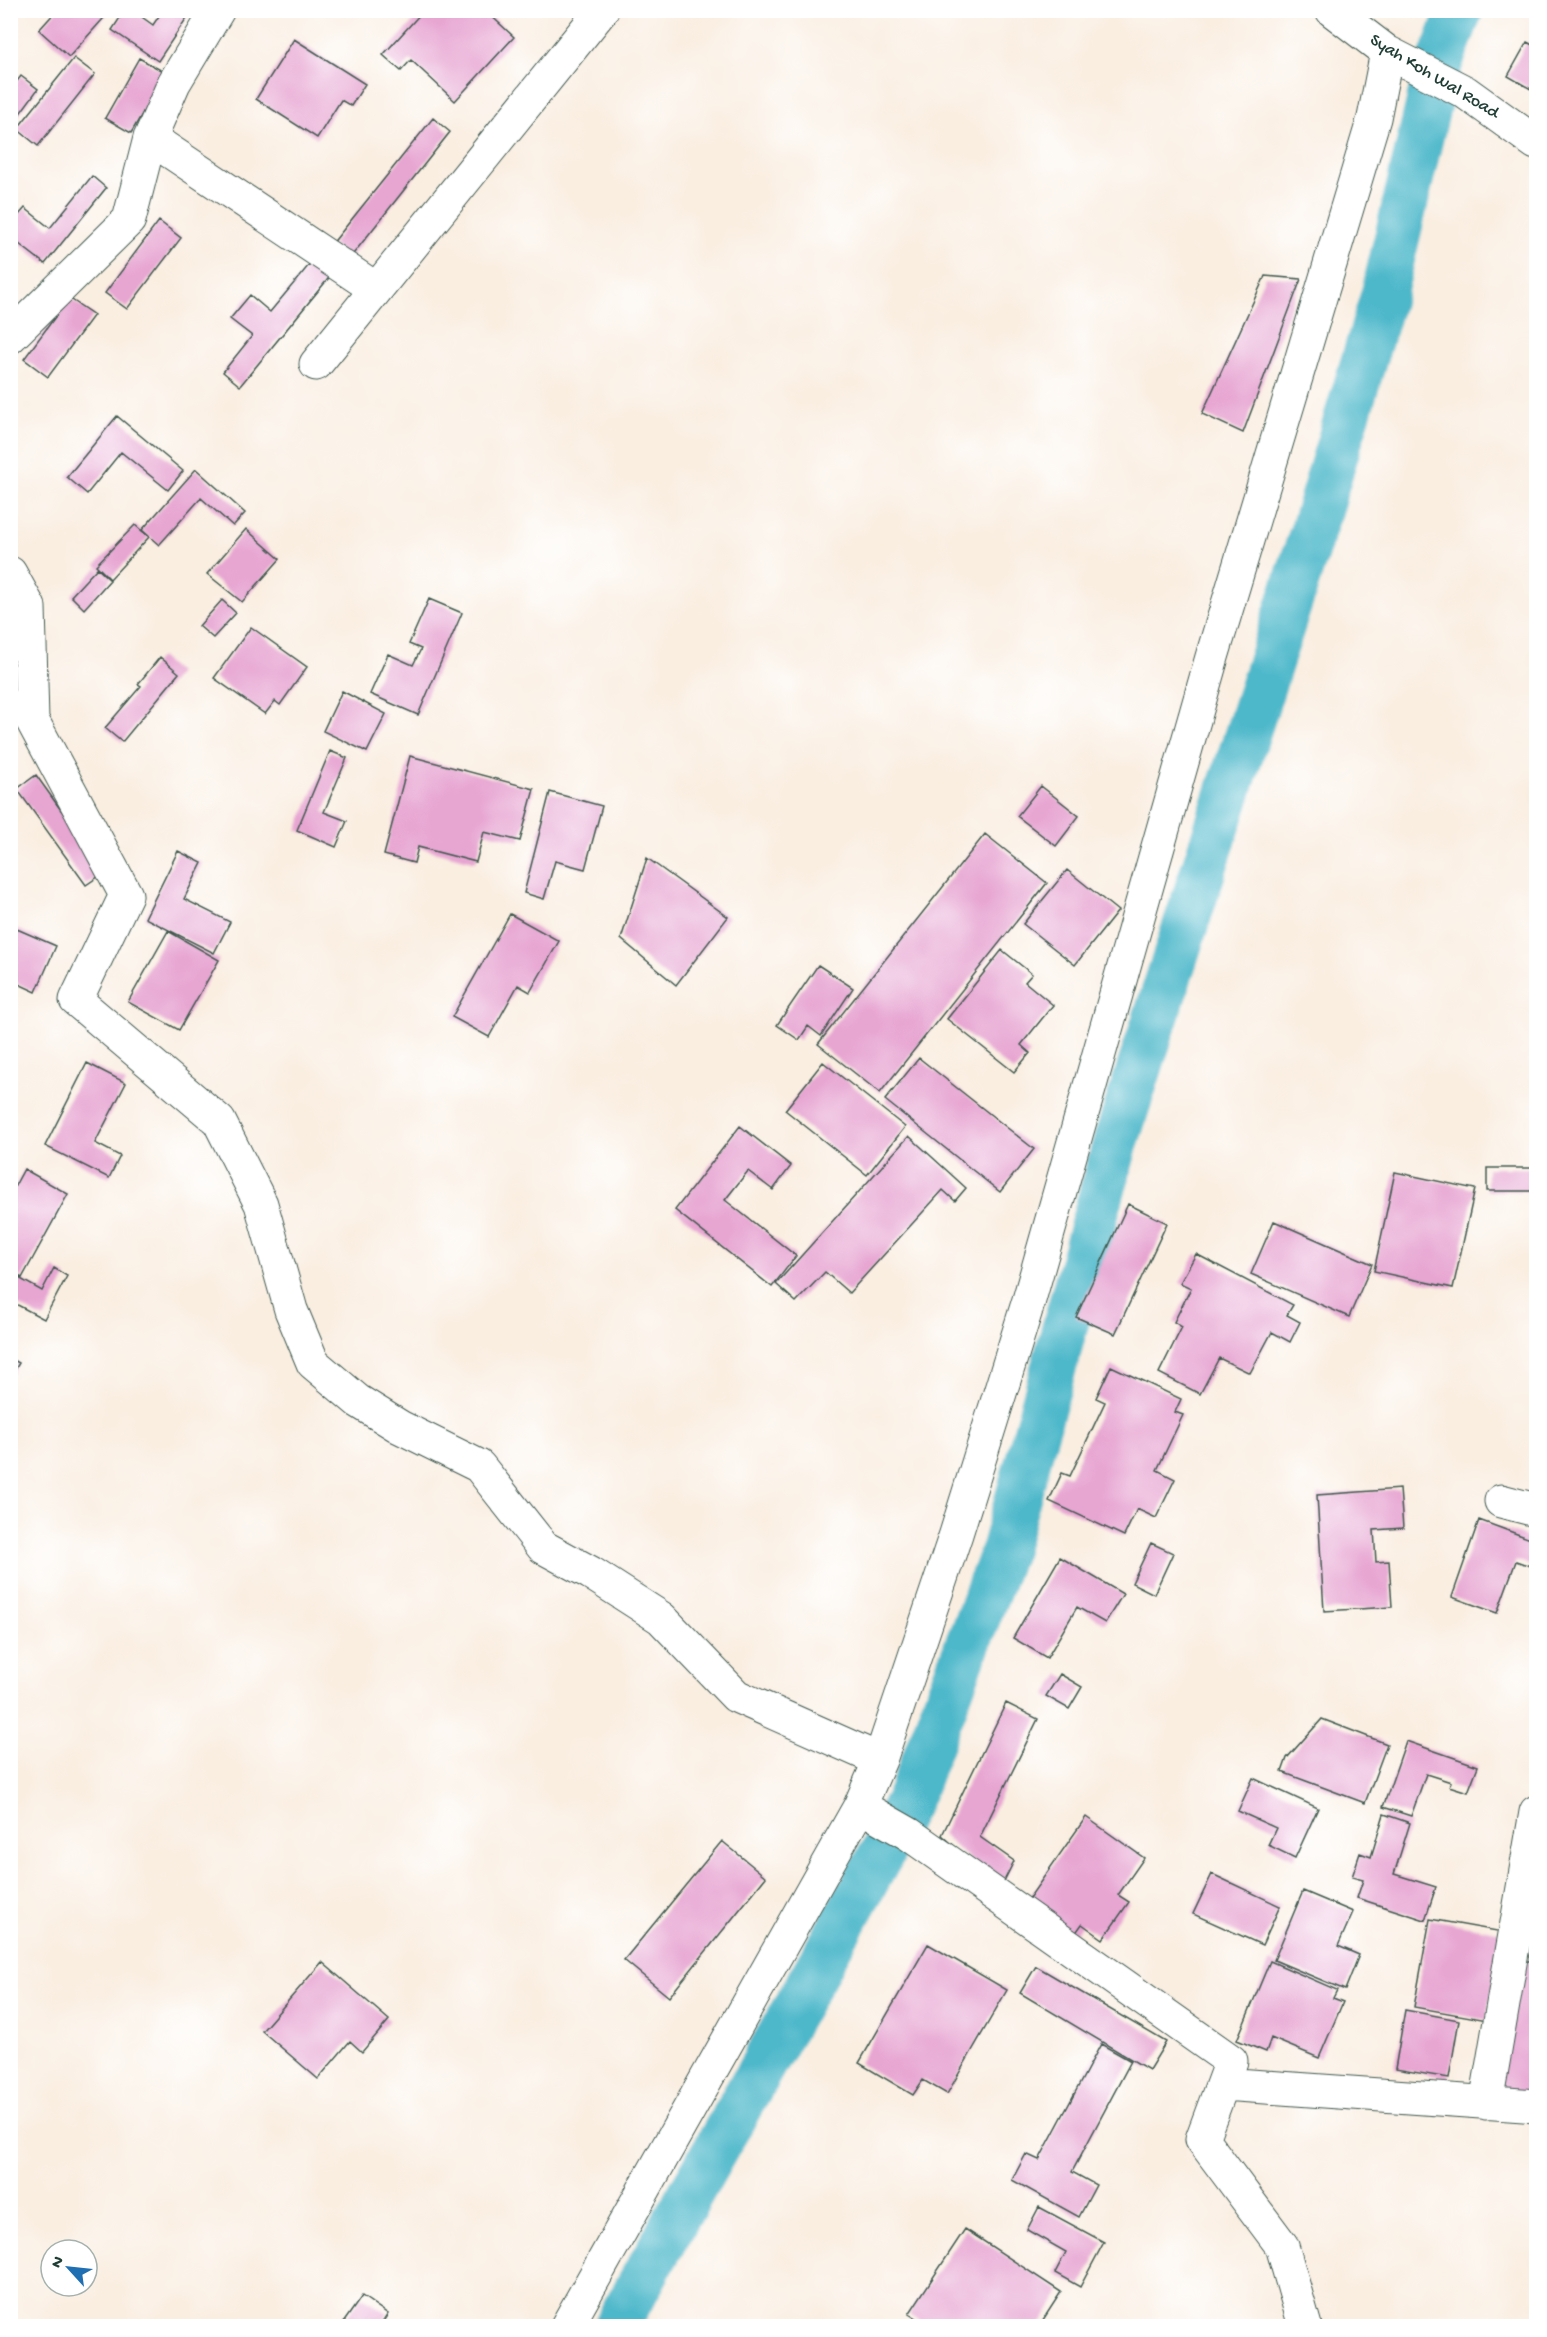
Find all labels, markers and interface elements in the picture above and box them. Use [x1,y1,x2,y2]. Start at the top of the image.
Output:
street label: Syah Koh Wal Road [1366,30,1504,125]
north arrow [39,2238,99,2298]
text: N [48,2253,70,2272]

